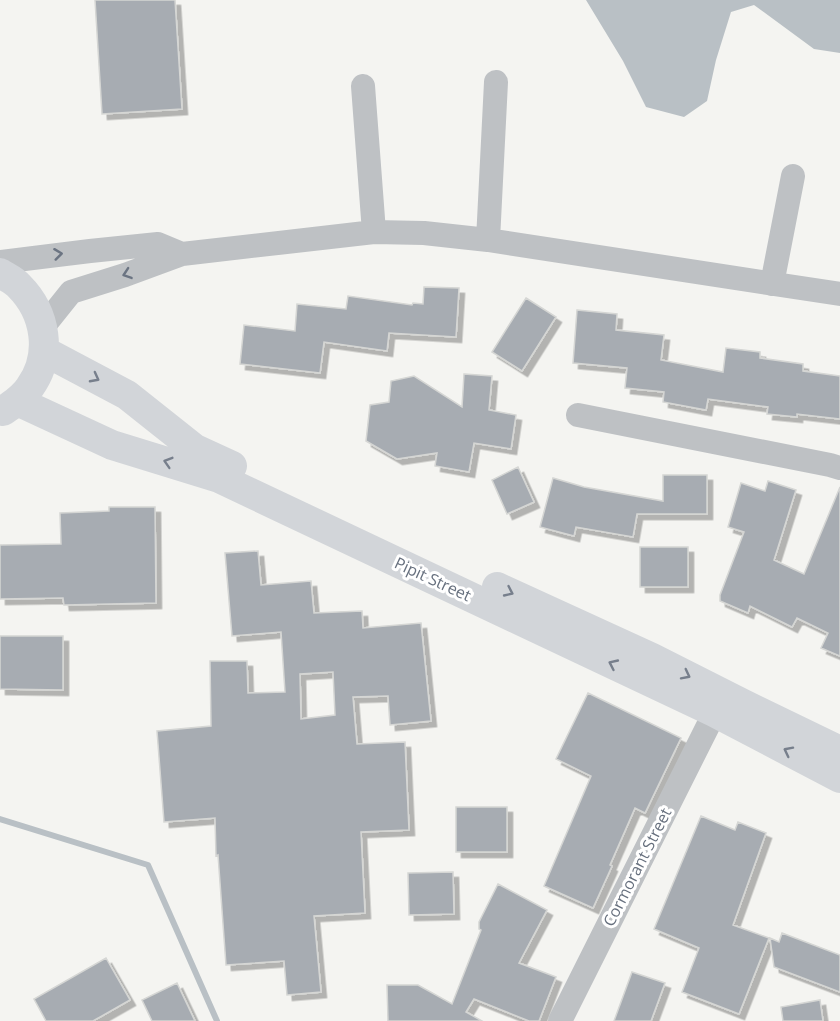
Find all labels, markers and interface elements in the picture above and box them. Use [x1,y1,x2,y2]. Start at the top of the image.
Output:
one-way arrow [53,249,63,261]
one-way arrow [122,266,133,279]
one-way arrow [89,371,100,382]
one-way arrow [163,457,174,469]
street label: Pipit Street [391,552,475,606]
one-way arrow [503,585,514,597]
one-way arrow [609,660,620,672]
one-way arrow [680,668,690,679]
one-way arrow [783,746,794,758]
street label: Cormorant Street [598,804,677,930]

